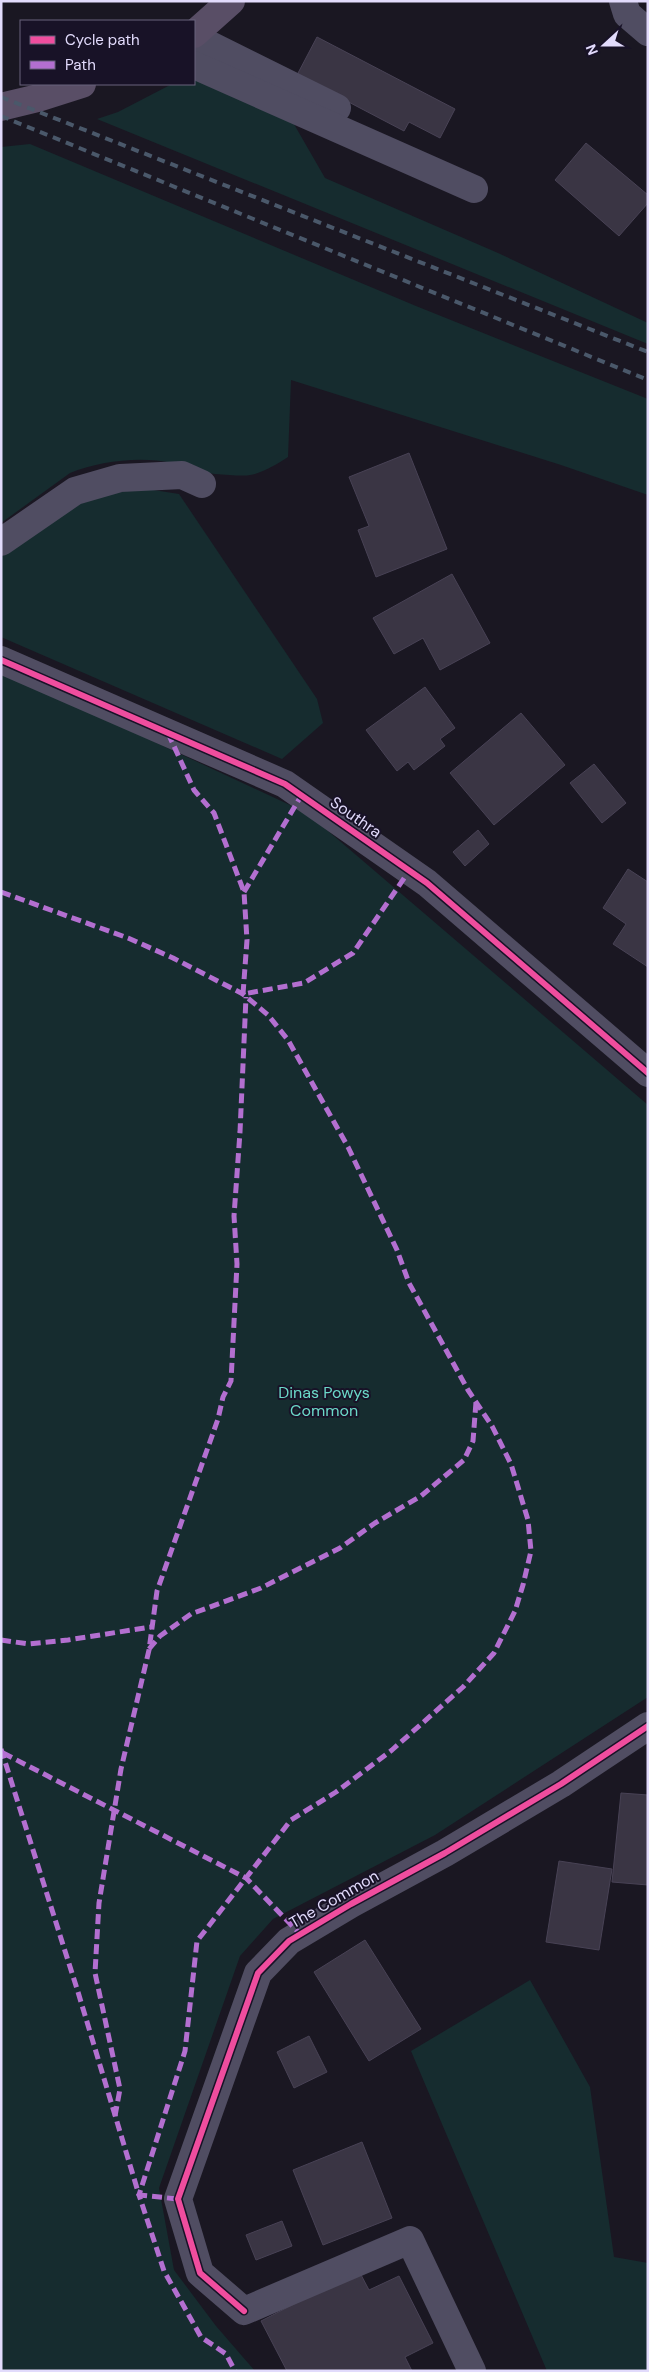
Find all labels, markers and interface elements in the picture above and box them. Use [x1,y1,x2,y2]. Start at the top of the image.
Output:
legend [20,20,195,85]
north arrow [579,20,629,70]
text: Cycle path [65,30,140,50]
text: N [582,42,602,58]
text: Path [65,55,96,75]
street label: Southra [326,792,386,842]
park label: Dinas Powys Common [278,1382,370,1421]
street label: The Common [286,1865,382,1933]

